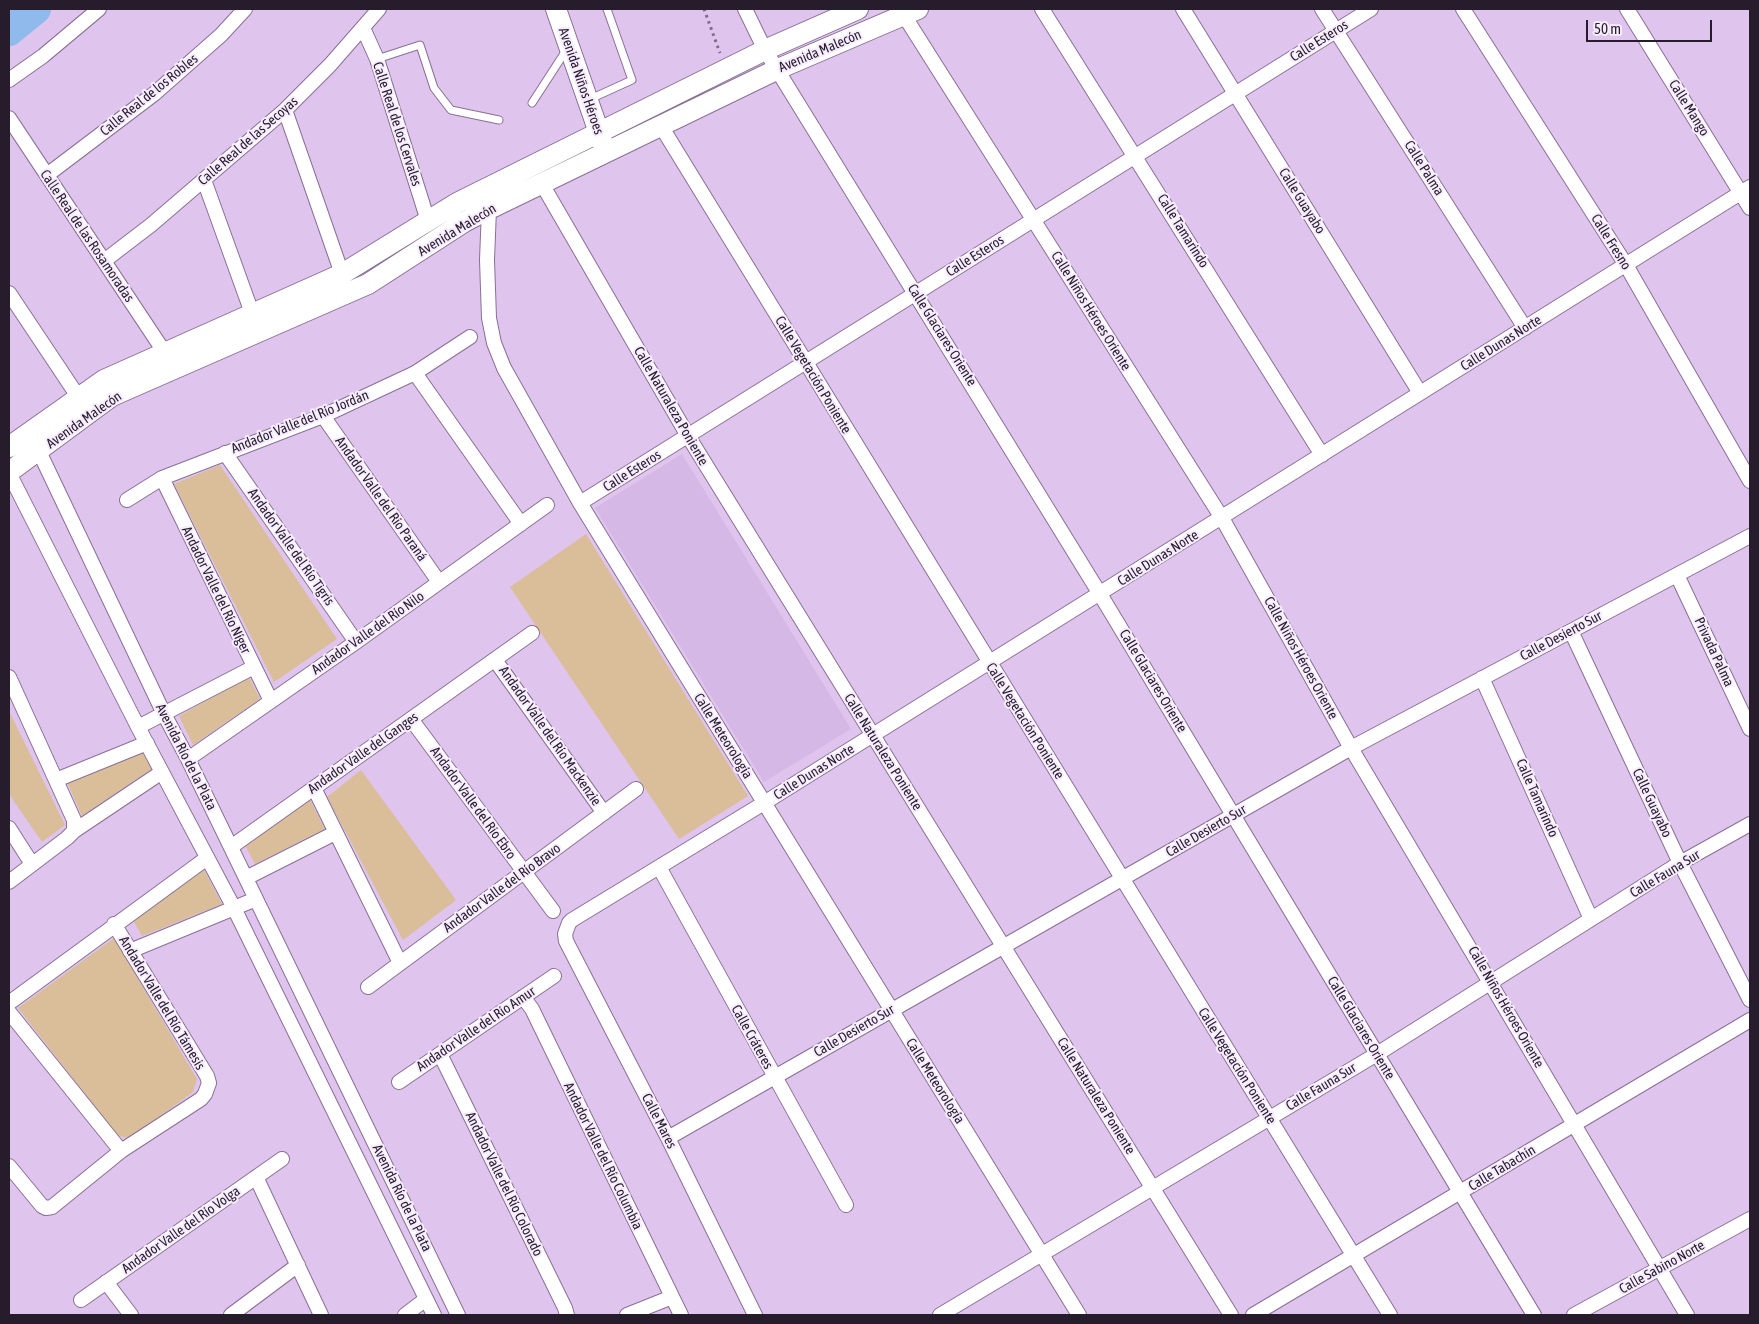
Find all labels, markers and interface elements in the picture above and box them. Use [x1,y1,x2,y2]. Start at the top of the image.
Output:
scale bar [1589,10,1715,42]
street label: Calle Esteros [1287,17,1351,65]
text: 50 m [1594,20,1621,37]
street label: Avenida Niños Héroes [555,25,607,137]
street label: Avenida Malecón [776,26,864,76]
street label: Calle Real de los Robles [97,50,201,140]
street label: Calle Real de los Cervales [369,60,425,188]
street label: Calle Mango [1665,77,1713,139]
street label: Calle Real de las Secoyas [195,93,301,189]
street label: Calle Palma [1401,137,1447,199]
street label: Calle Guayabo [1275,165,1329,237]
street label: Calle Real de las Rosamoradas [36,167,138,305]
street label: Calle Tamarindo [1154,191,1212,271]
street label: Avenida Malecón [415,200,499,260]
street label: Calle Fresno [1587,211,1635,273]
street label: Calle Esteros [943,232,1007,280]
street label: Calle Niños Héroes Oriente [1047,248,1135,374]
street label: Calle Glaciares Oriente [904,281,980,389]
street label: Calle Dunas Norte [1457,311,1545,375]
street label: Calle Vegetación Poniente [771,313,855,437]
street label: Calle Naturaleza Poniente [630,344,712,468]
street label: Andador Valle del Río Jordán [229,387,371,457]
street label: Avenida Malecón [43,388,125,452]
street label: Andador Valle del Río Paraná [331,433,431,565]
street label: Calle Esteros [600,447,664,495]
street label: Andador Valle del Río Tigris [244,485,338,609]
street label: Andador Valle del Río Níger [178,524,254,656]
street label: Calle Dunas Norte [1114,526,1202,590]
street label: Andador Valle del Río Nilo [308,588,428,678]
street label: Calle Niños Héroes Oriente [1260,594,1342,722]
street label: Calle Desierto Sur [1517,607,1605,665]
street label: Privada Palma [1691,615,1737,689]
street label: Calle Glaciares Oriente [1116,626,1190,736]
street label: Calle Vegetación Poniente [982,660,1068,782]
street label: Andador Valle del Río Mackenzie [495,663,605,809]
street label: Calle Meteorología [690,690,756,782]
street label: Calle Naturaleza Poniente [840,691,926,813]
street label: Avenida Río de la Plata [152,701,220,813]
street label: Andador Valle del Ganges [305,709,421,797]
street label: Calle Dunas Norte [770,740,858,804]
street label: Andador Valle del Río Ebro [426,743,520,863]
street label: Calle Tamarindo [1512,756,1562,840]
street label: Calle Guayabo [1629,766,1675,840]
street label: Calle Desierto Sur [1163,801,1249,861]
street label: Andador Valle del Río Bravo [440,840,564,936]
street label: Calle Fauna Sur [1627,846,1703,902]
street label: Andador Valle del Río Támesis [115,933,209,1073]
street label: Calle Niños Héroes Oriente [1464,943,1548,1071]
street label: Calle Glaciares Oriente [1324,973,1398,1083]
street label: Andador Valle del Río Amur [413,983,539,1075]
street label: Calle Desierto Sur [811,1001,897,1061]
street label: Calle Cráteres [728,1002,776,1072]
street label: Calle Vegetación Poniente [1194,1005,1280,1127]
street label: Calle Meteorología [902,1035,968,1127]
street label: Calle Naturaleza Poniente [1053,1035,1139,1157]
street label: Calle Fauna Sur [1283,1059,1359,1115]
street label: Andador Valle del Río Columbia [560,1080,646,1232]
street label: Calle Mares [638,1091,680,1151]
street label: Andador Valle del Río Colorado [462,1109,546,1259]
street label: Calle Tabachín [1465,1141,1539,1195]
street label: Avenida Río de la Plata [369,1142,435,1254]
street label: Andador Valle del Río Volga [119,1183,243,1277]
street label: Calle Sabino Norte [1616,1237,1708,1297]

